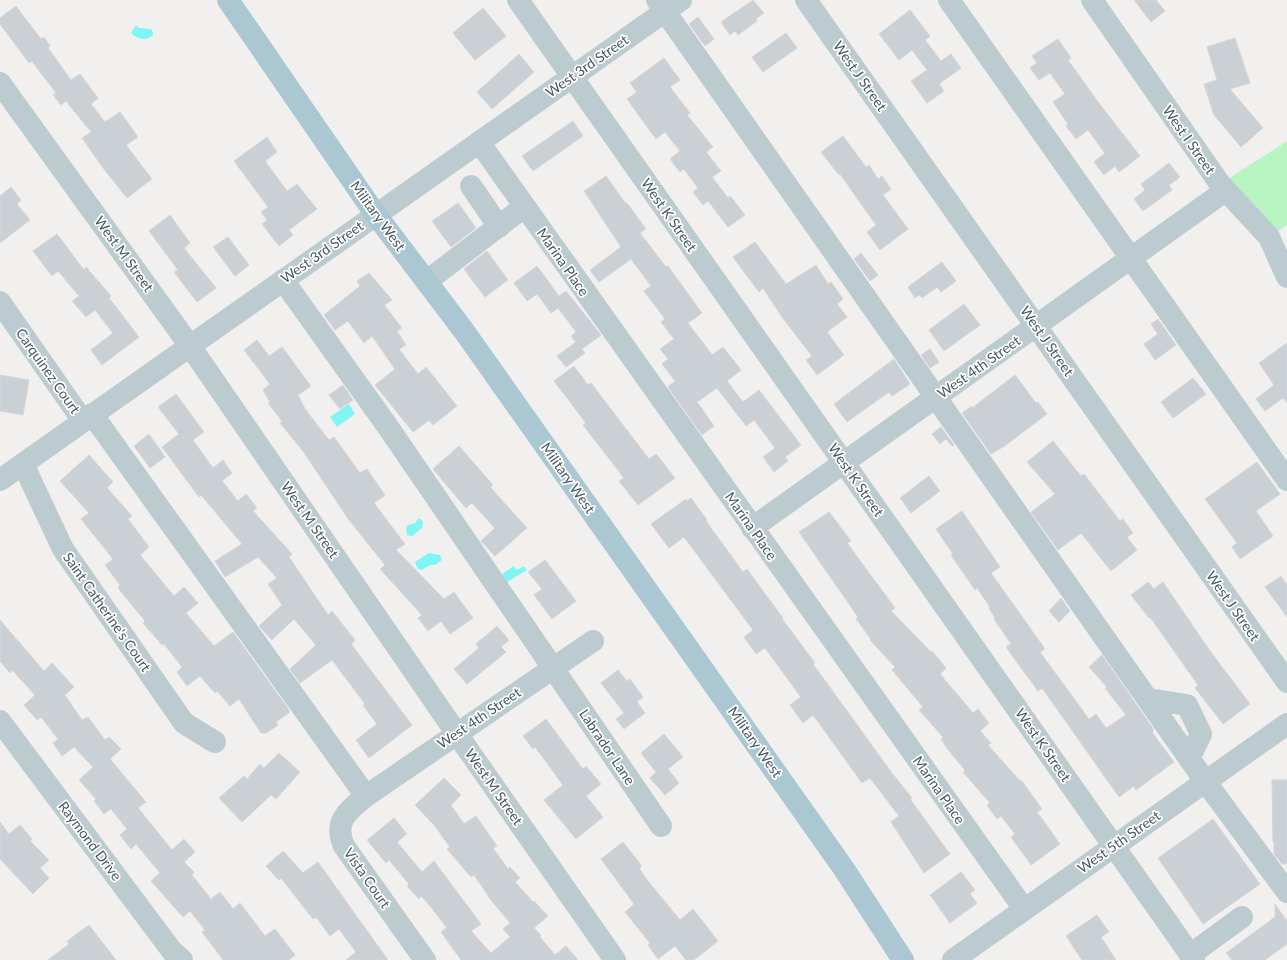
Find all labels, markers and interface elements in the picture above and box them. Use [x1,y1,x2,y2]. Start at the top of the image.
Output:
street label: West 3rd Street [542,31,631,100]
street label: West J Street [830,37,891,114]
street label: West I Street [1159,102,1219,177]
street label: West K Street [638,175,701,255]
street label: Military West [347,177,410,254]
street label: West M Street [91,213,158,295]
street label: West 3rd Street [277,217,366,286]
street label: Marina Place [534,224,593,299]
street label: West J Street [1017,302,1078,379]
street label: Carquinez Court [13,325,84,417]
street label: West 4th Street [934,332,1023,401]
street label: Military West [538,439,599,516]
street label: West K Street [825,440,888,520]
street label: West M Street [278,478,343,561]
street label: Marina Place [722,488,781,563]
street label: Saint Catherine's Court [60,549,155,675]
street label: West J Street [1203,567,1264,644]
street label: West 4th Street [434,683,524,752]
street label: Military West [725,703,786,780]
street label: West K Street [1012,705,1075,785]
street label: Labrador Lane [576,706,639,788]
street label: West M Street [462,745,527,828]
street label: Marina Place [910,752,969,827]
street label: Raymond Drive [55,798,126,884]
street label: West 5th Street [1074,807,1163,876]
street label: Vista Court [341,844,394,911]

